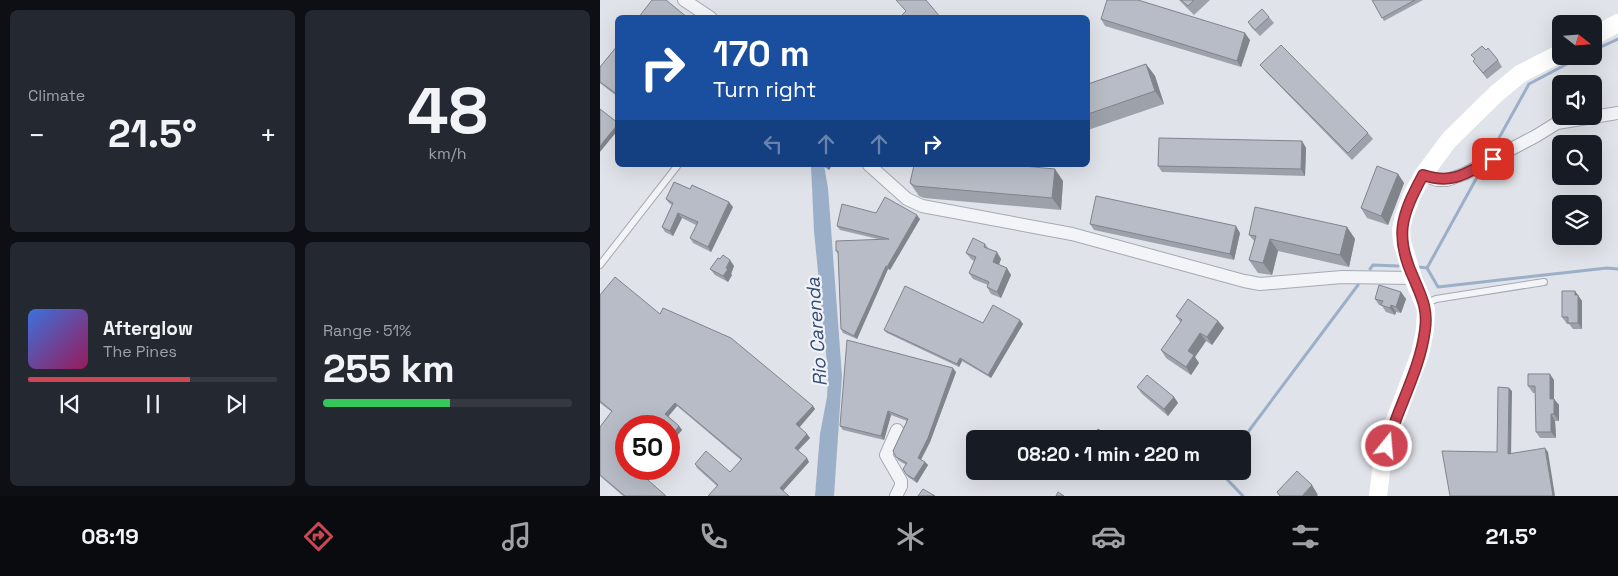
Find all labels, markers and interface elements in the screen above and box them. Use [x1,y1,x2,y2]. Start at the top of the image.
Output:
north arrow [1552,15,1602,65]
map controls [1552,15,1602,245]
text: 170 m [713,32,810,76]
icon: right [630,35,695,100]
text: 48 [407,69,488,152]
text: Turn right [713,75,816,103]
button: sound [1552,75,1602,125]
text: Climate [28,85,85,106]
text: 21.5° [108,110,197,158]
text: − [28,117,45,153]
text: + [260,117,277,153]
icon: left [759,130,787,158]
icon: ahead [812,130,840,158]
icon: ahead [865,130,893,158]
icon: right [918,130,946,158]
button: search [1552,135,1602,185]
pin [1472,138,1514,180]
text: km/h [428,143,467,164]
icon: arrive [1479,145,1507,173]
button: layers [1552,195,1602,245]
water label: Rio Carenda [800,277,833,387]
text: Afterglow [103,316,193,341]
text: Range · 51% [323,320,411,341]
text: The Pines [103,341,177,362]
text: 255 km [323,345,455,393]
icon: previous [56,390,84,418]
icon: pause [139,390,167,418]
icon: next [222,390,250,418]
speed limit sign: 50 [615,415,680,480]
position arrow [1360,419,1412,471]
text: 08:20 · 1 min · 220 m [1017,442,1200,467]
icon: directions [301,519,336,554]
icon: music [499,519,534,554]
icon: phone [696,519,731,554]
icon: climate [893,519,928,554]
icon: car [1091,519,1126,554]
icon: filters [1288,519,1323,554]
text: 08:19 [81,522,139,550]
text: 21.5° [1485,522,1537,550]

